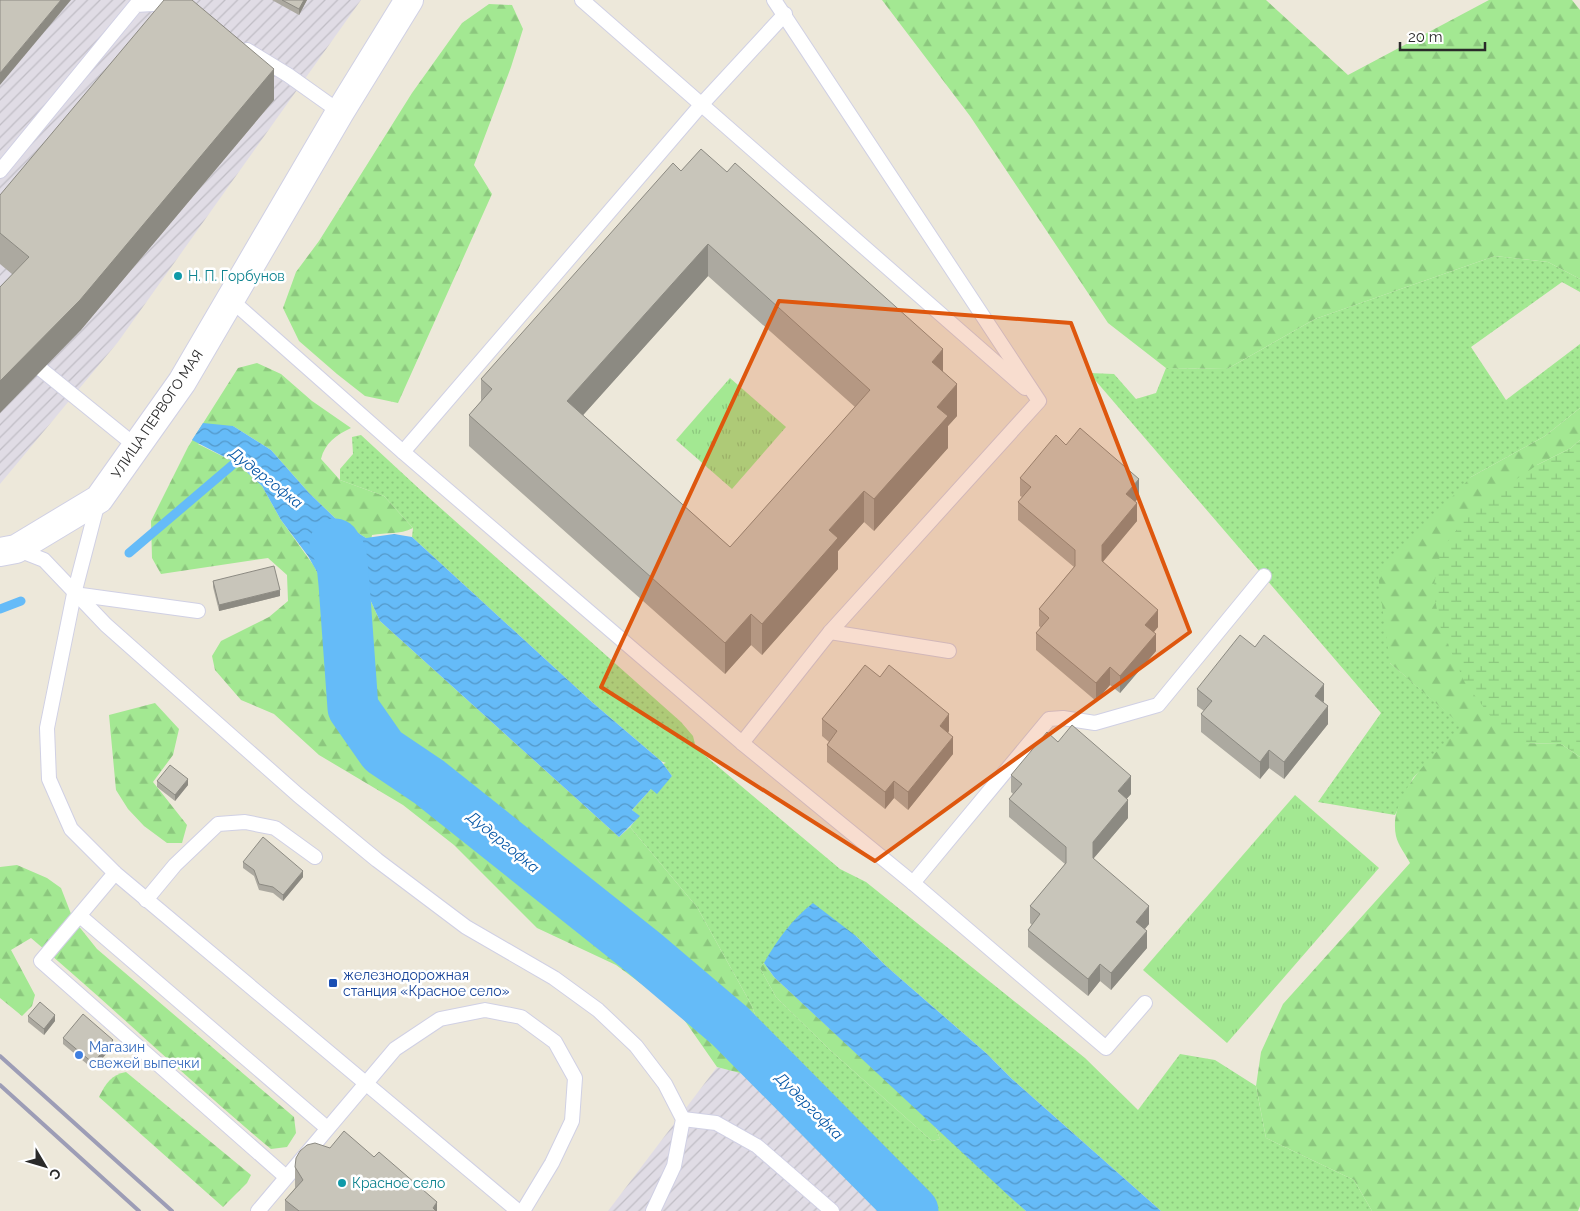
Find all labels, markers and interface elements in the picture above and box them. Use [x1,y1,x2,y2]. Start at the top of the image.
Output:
scale bar [1400,20,1485,52]
text: 20 m [1408,28,1443,46]
place label: Н. П. Горбунов [188,268,285,284]
marker: Н. П. Горбунов [172,270,184,282]
street label: УЛИЦА ПЕРВОГО МАЯ [108,347,206,481]
water label: Дудергофка [225,443,306,512]
water label: Дудергофка [462,807,543,877]
place label: железнодорожная станция «Красное село» [343,967,510,999]
marker: железнодорожная станция «Красное село» [327,977,339,989]
place label: Магазин свежей выпечки [89,1039,200,1071]
marker: Магазин свежей выпечки [73,1049,85,1061]
water label: Дудергофка [771,1068,846,1143]
north arrow [20,1141,70,1191]
text: С [46,1165,65,1183]
place label: Красное село [352,1175,445,1191]
marker: Красное село [336,1177,348,1189]

